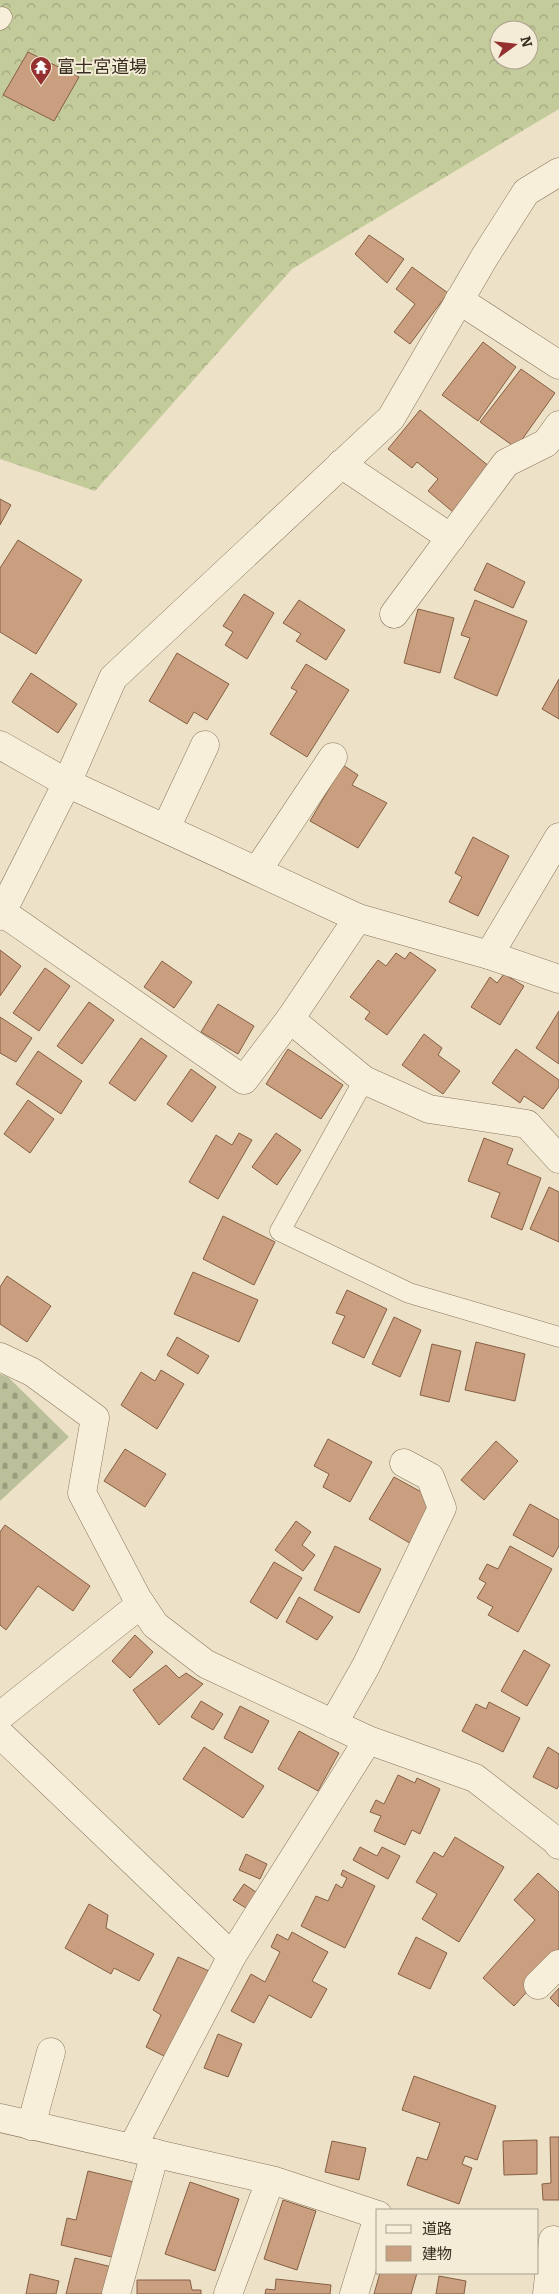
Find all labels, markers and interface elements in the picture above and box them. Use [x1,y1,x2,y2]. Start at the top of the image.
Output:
north arrow [489,20,539,70]
text: N [516,34,536,49]
temple icon: 富士宮道場 [29,55,53,86]
place label: 富士宮道場 [57,56,147,78]
legend [376,2209,539,2274]
text: 道路 [422,2220,452,2238]
text: 建物 [422,2245,452,2263]

